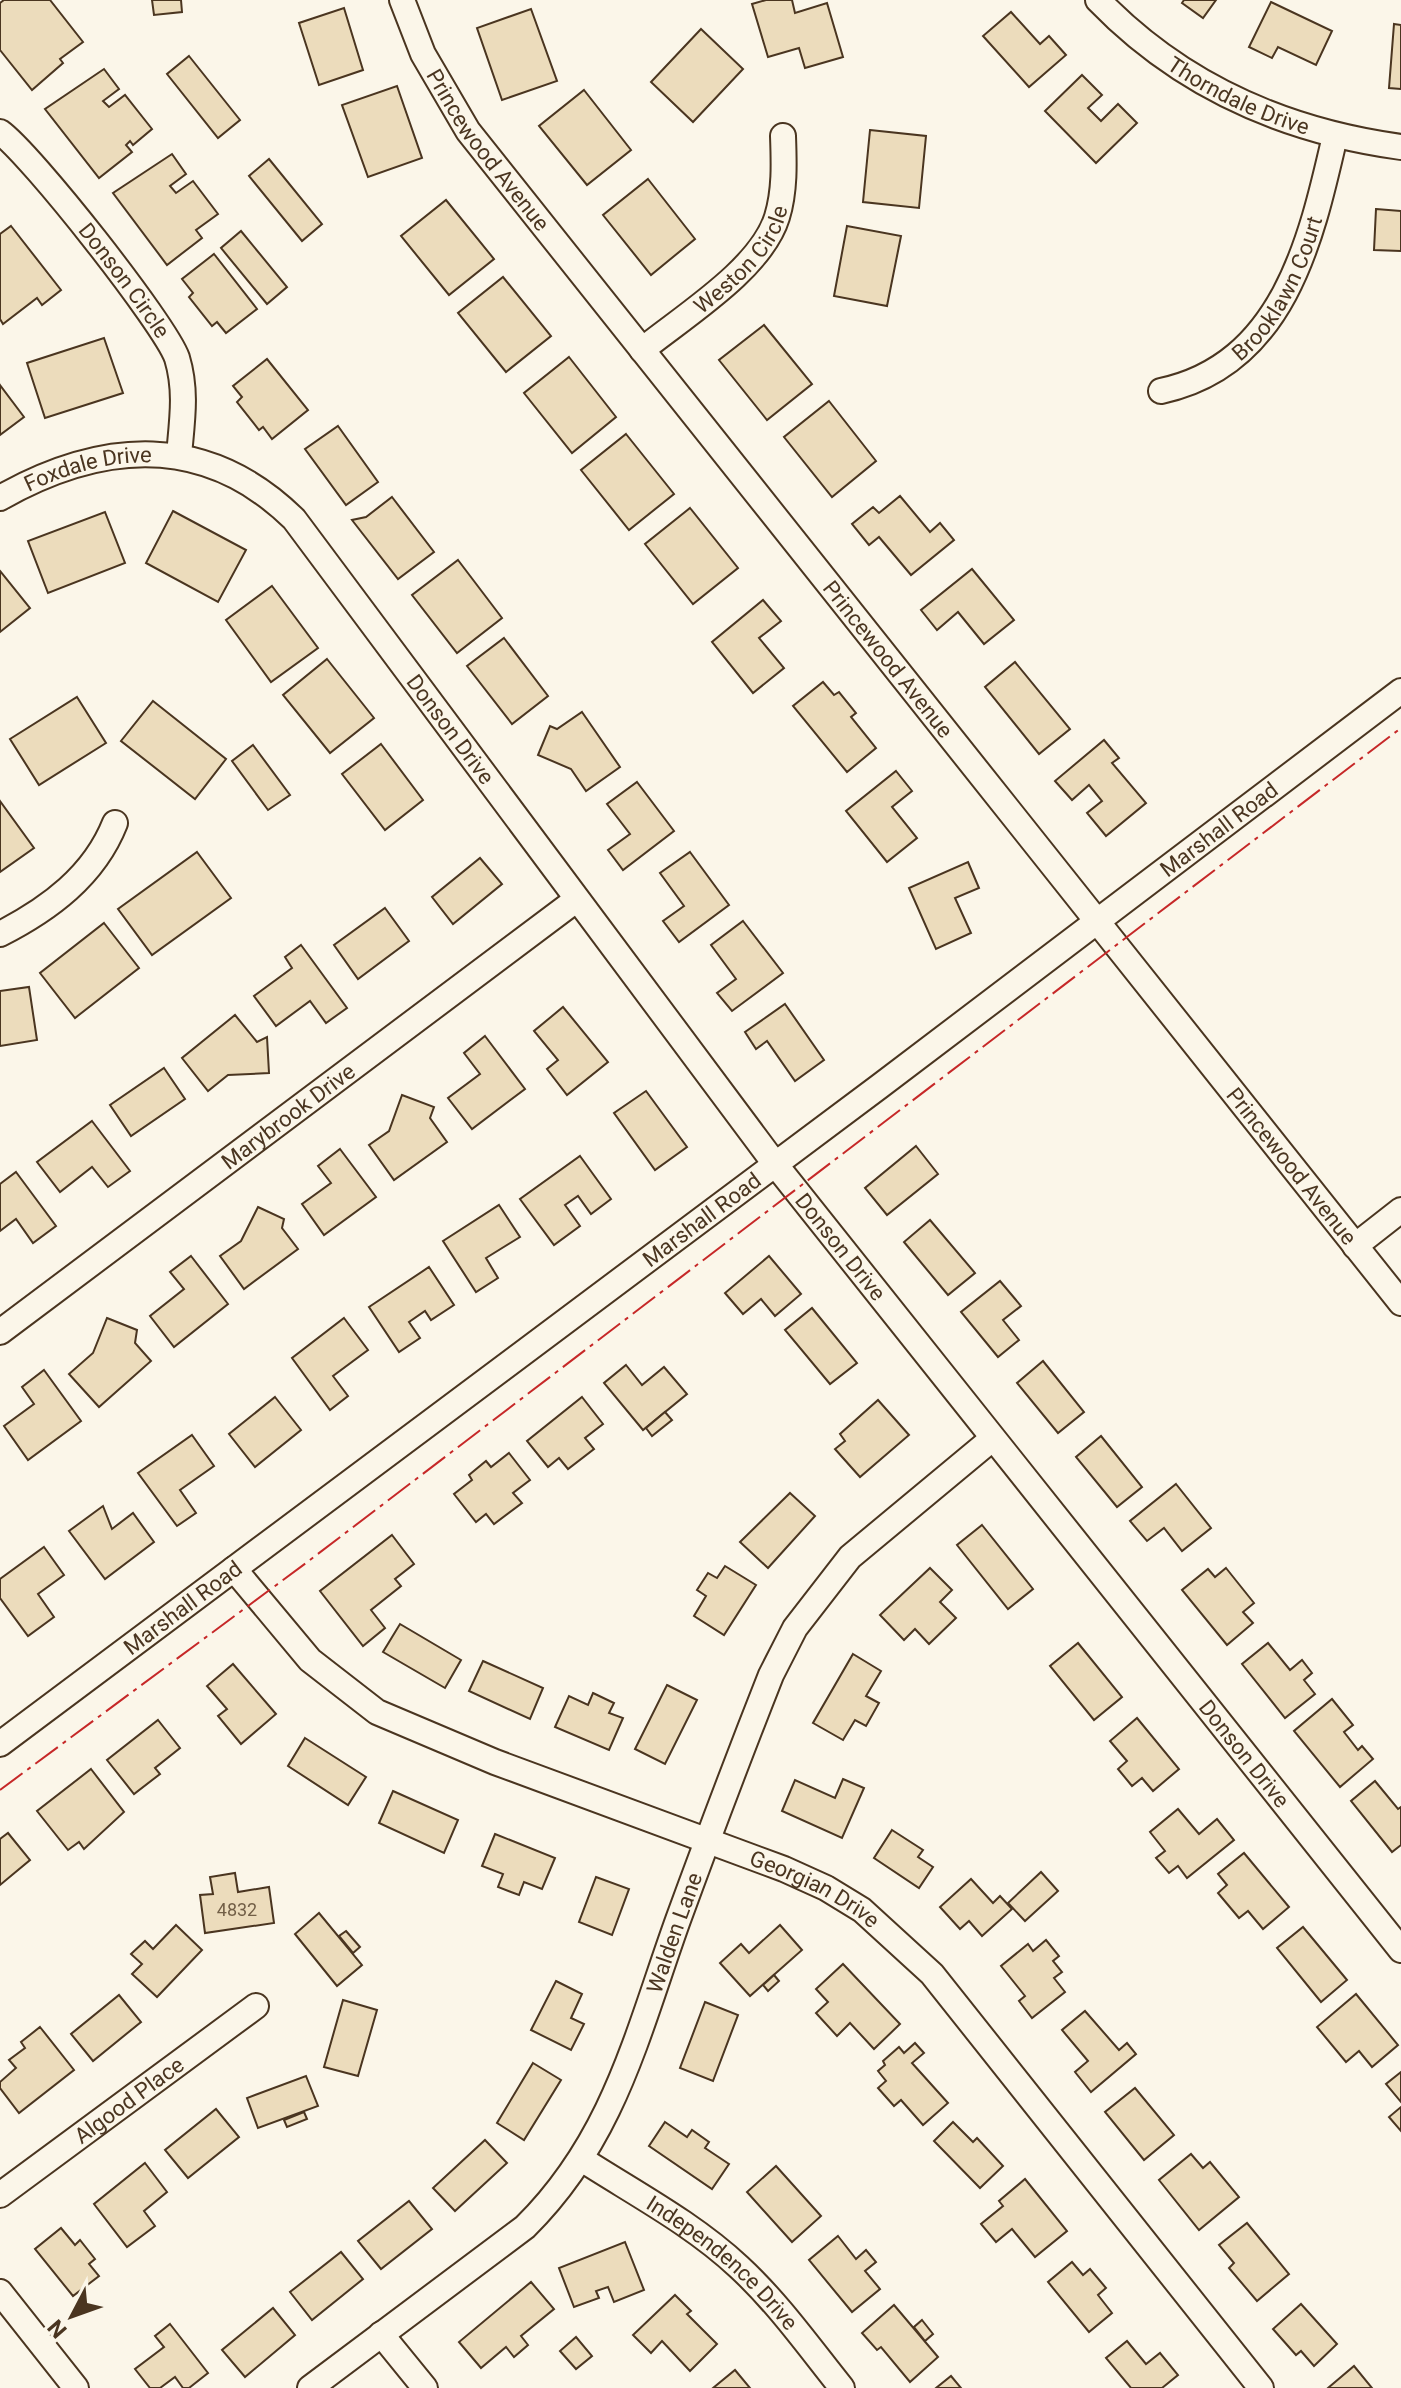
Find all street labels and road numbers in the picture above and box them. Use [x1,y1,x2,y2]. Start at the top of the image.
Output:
street label: Thorndale Drive [1163,51,1312,139]
street label: Princewood Avenue [422,64,555,236]
street label: Weston Circle [689,203,792,318]
street label: Brooklawn Court [1227,213,1327,365]
street label: Donson Circle [74,218,175,342]
street label: Foxdale Drive [20,442,152,496]
street label: Princewood Avenue [818,575,958,743]
street label: Donson Drive [402,670,500,789]
street label: Marshall Road [1155,777,1282,882]
street label: Marybrook Drive [216,1058,360,1174]
street label: Princewood Avenue [1222,1082,1362,1249]
street label: Marshall Road [638,1167,765,1272]
street label: Donson Drive [790,1188,891,1305]
street label: Marshall Road [119,1555,246,1660]
street label: Donson Drive [1194,1695,1295,1812]
street label: Georgian Drive [747,1845,885,1932]
street label: Walden Lane [641,1869,707,1996]
street label: Algood Place [69,2051,188,2148]
street label: Independence Drive [642,2190,803,2335]

